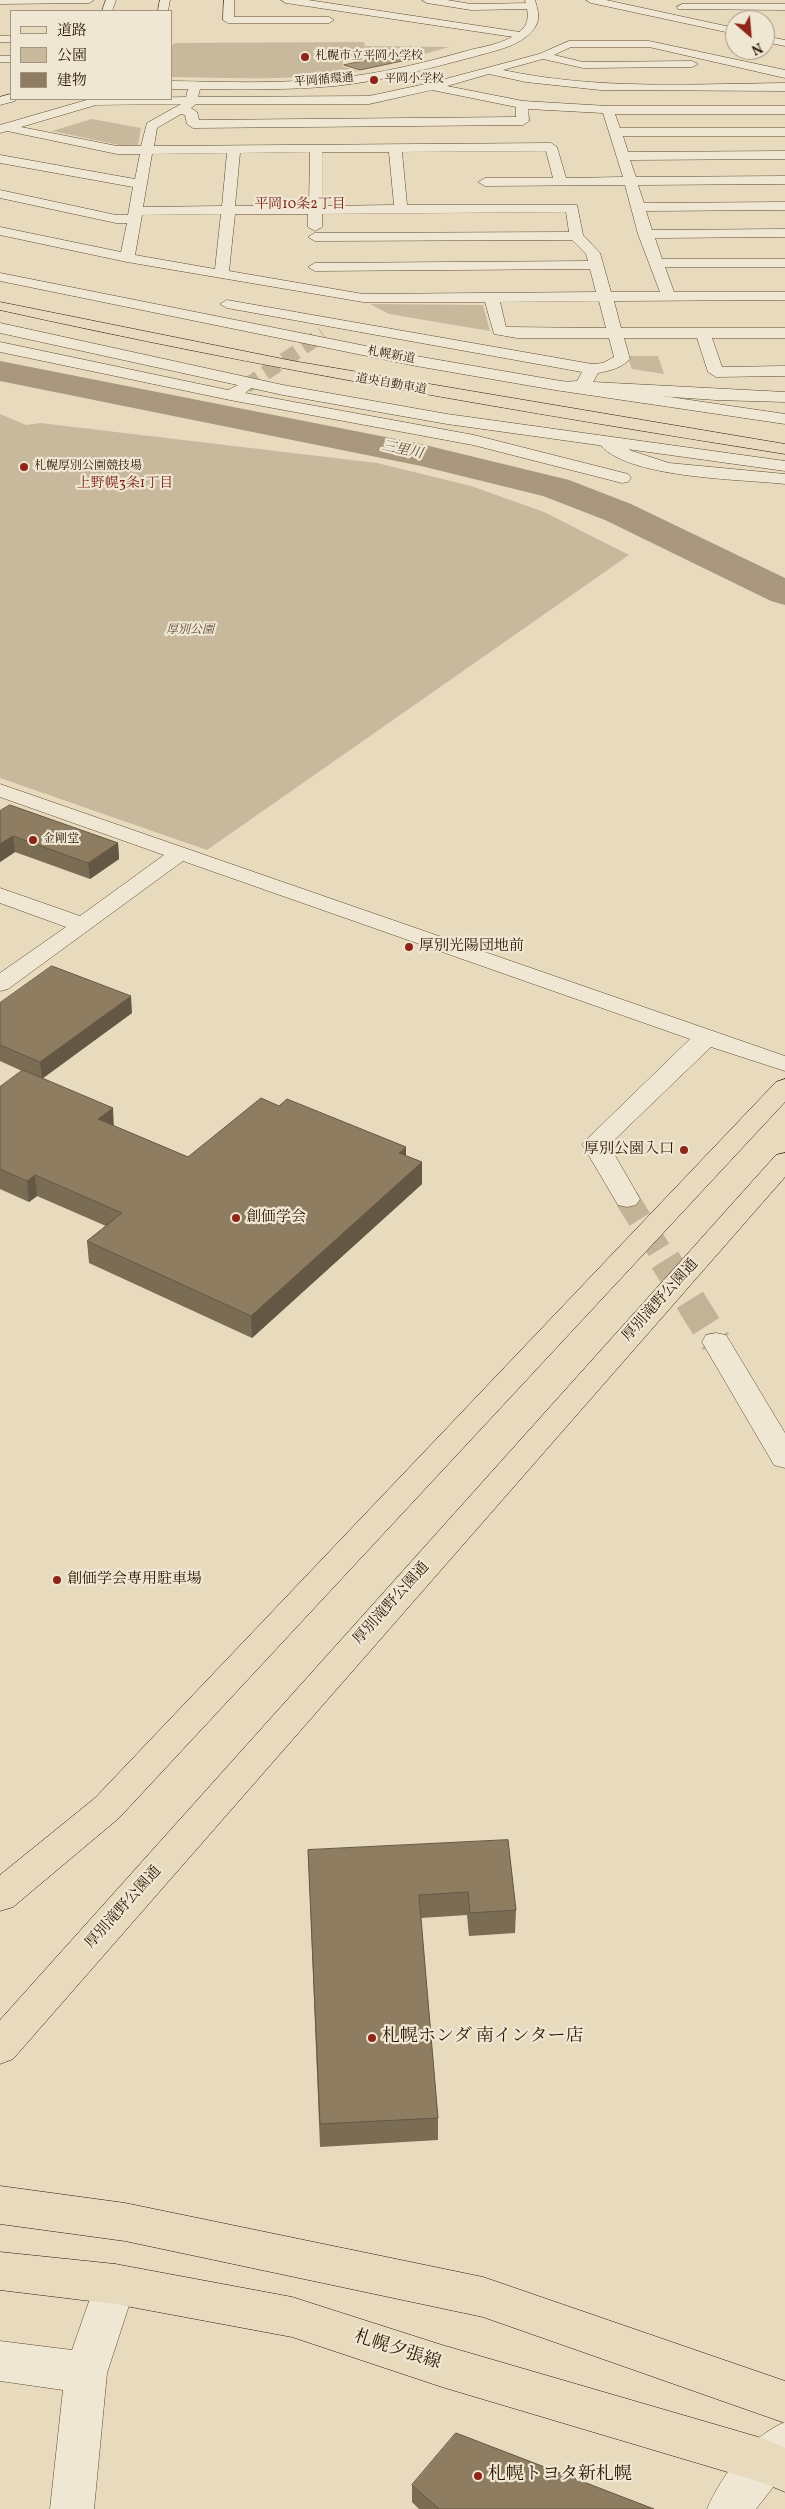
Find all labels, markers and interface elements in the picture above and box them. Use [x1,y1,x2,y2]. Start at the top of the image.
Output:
legend [10,10,172,100]
north arrow [725,10,775,60]
text: 道路 [57,21,87,42]
text: N [748,37,765,59]
text: 公園 [57,46,87,67]
place label: 札幌市立平岡小学校 [315,50,423,64]
marker: 札幌市立平岡小学校 [299,51,311,63]
text: 建物 [57,71,87,92]
street label: 平岡循環通 [293,71,355,91]
place label: 平岡小学校 [384,73,444,87]
marker: 平岡小学校 [368,74,380,86]
district label: 平岡10条2丁目 [254,197,346,213]
street label: 札幌新道 [366,345,416,367]
street label: 道央自動車道 [354,372,428,398]
water label: 三里川 [380,438,424,464]
place label: 札幌厚別公園競技場 [34,460,142,474]
marker: 札幌厚別公園競技場 [18,461,30,473]
district label: 上野幌3条1丁目 [77,476,173,492]
park label: 厚別公園 [166,624,214,638]
place label: 金剛堂 [43,833,79,847]
marker: 金剛堂 [27,834,39,846]
place label: 厚別光陽団地前 [419,938,524,956]
marker: 厚別光陽団地前 [403,941,415,953]
place label: 厚別公園入口 [584,1141,674,1159]
marker: 厚別公園入口 [678,1144,690,1156]
place label: 創価学会 [246,1209,306,1227]
marker: 創価学会 [230,1212,242,1224]
street label: 厚別滝野公園通 [619,1256,703,1346]
street label: 厚別滝野公園通 [350,1559,434,1649]
place label: 創価学会専用駐車場 [67,1571,202,1589]
marker: 創価学会専用駐車場 [51,1574,63,1586]
street label: 厚別滝野公園通 [82,1863,166,1953]
place label: 札幌ホンダ 南インター店 [382,2027,584,2049]
marker: 札幌ホンダ 南インター店 [366,2032,378,2044]
street label: 札幌夕張線 [351,2327,443,2375]
place label: 札幌トヨタ新札幌 [488,2465,632,2487]
marker: 札幌トヨタ新札幌 [472,2470,484,2482]

